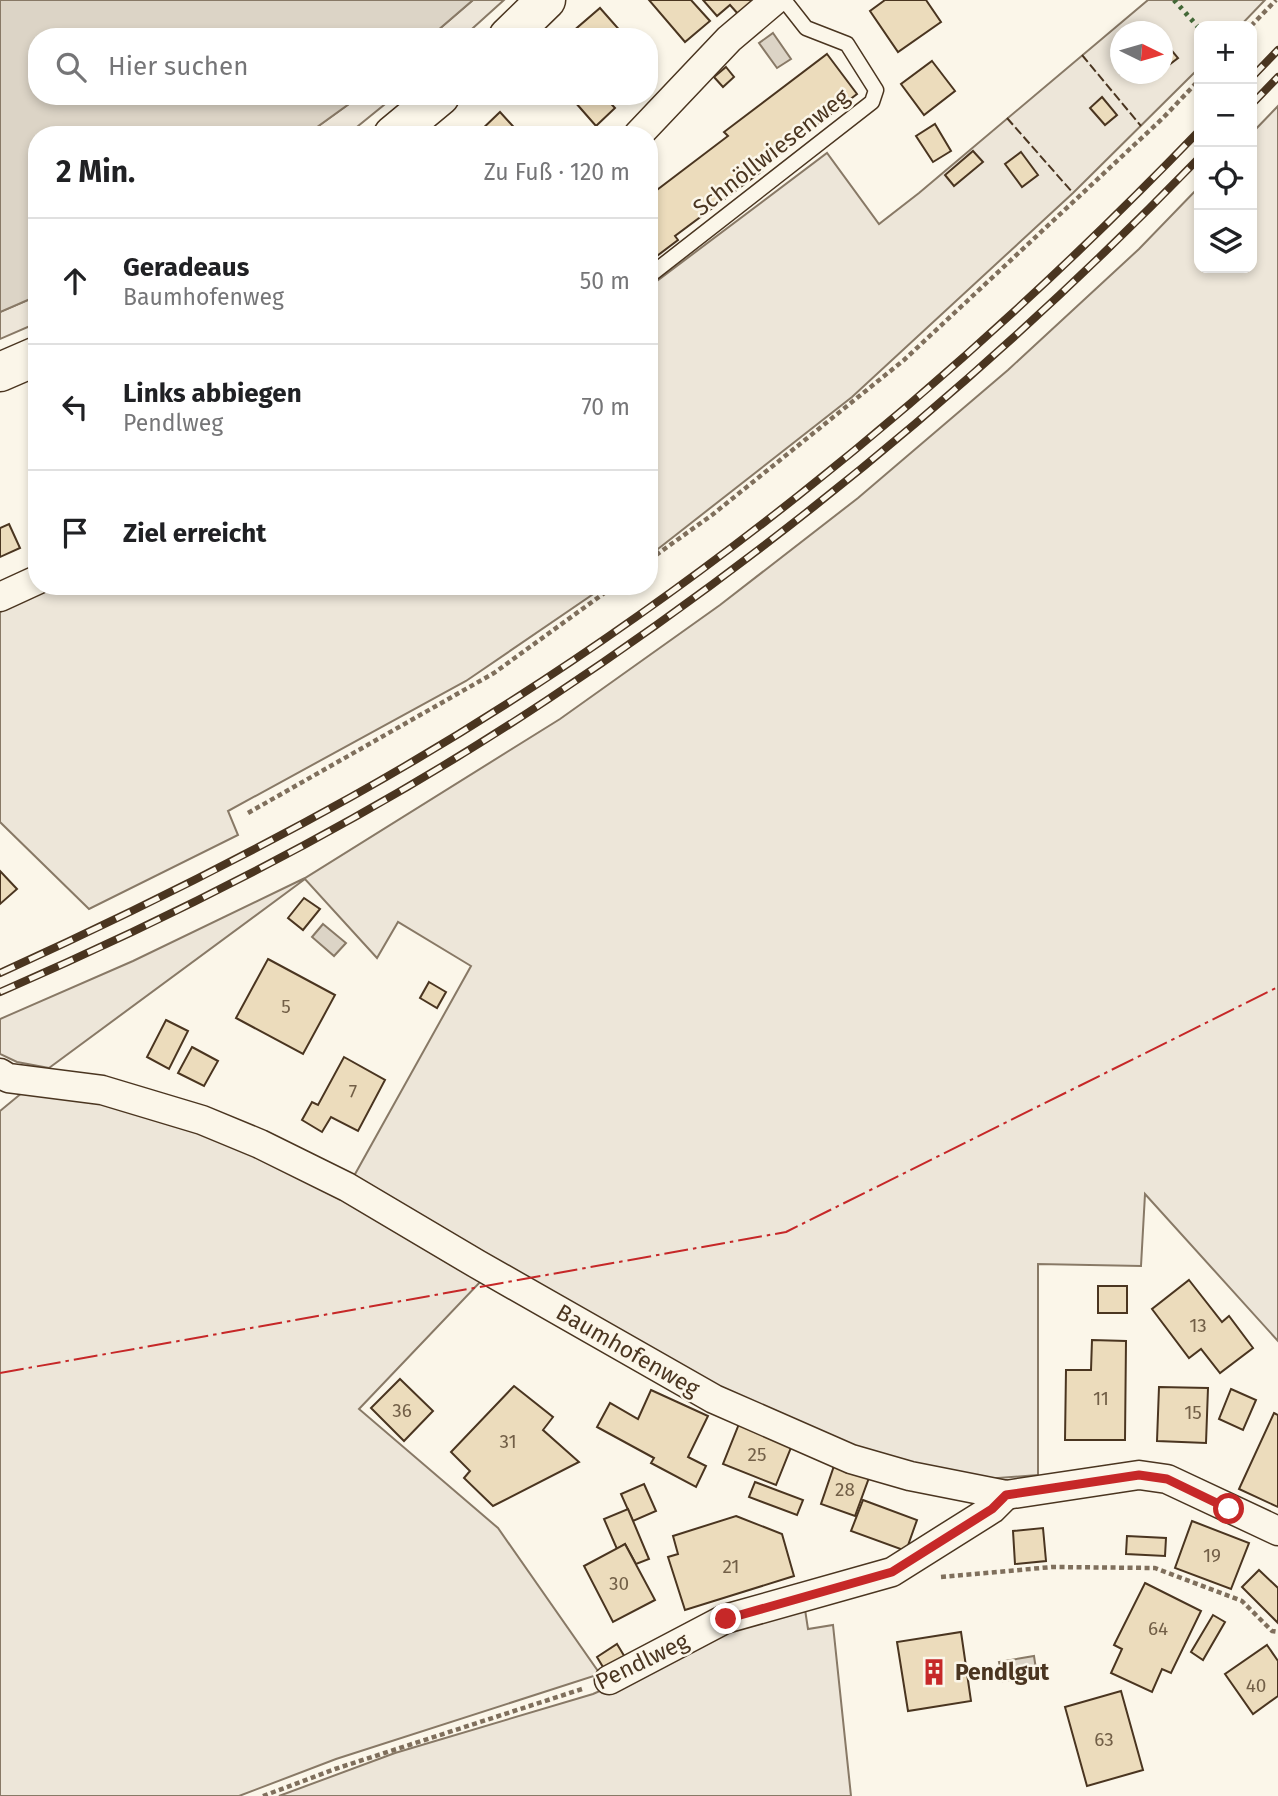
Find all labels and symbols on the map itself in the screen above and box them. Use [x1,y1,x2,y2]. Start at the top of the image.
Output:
north arrow [1110,21,1173,84]
street label: Schnöllwiesenweg [687,82,855,222]
house number: 5 [281,995,291,1018]
house number: 7 [349,1080,357,1103]
street label: Baumhofenweg [551,1298,705,1402]
house number: 13 [1189,1314,1207,1337]
house number: 11 [1093,1387,1109,1410]
house number: 36 [392,1399,412,1422]
house number: 15 [1184,1401,1202,1424]
house number: 31 [499,1430,517,1453]
house number: 25 [748,1443,766,1466]
house number: 28 [835,1478,855,1501]
route start [1213,1493,1244,1524]
house number: 19 [1203,1544,1221,1567]
house number: 21 [722,1555,740,1578]
house number: 30 [609,1572,629,1595]
route end [710,1603,741,1634]
house number: 64 [1148,1617,1168,1640]
street label: Pendlweg [591,1626,693,1696]
building icon: Pendlgut [919,1657,949,1687]
place label: Pendlgut [955,1658,1050,1686]
house number: 40 [1246,1674,1266,1697]
house number: 63 [1094,1728,1114,1751]

